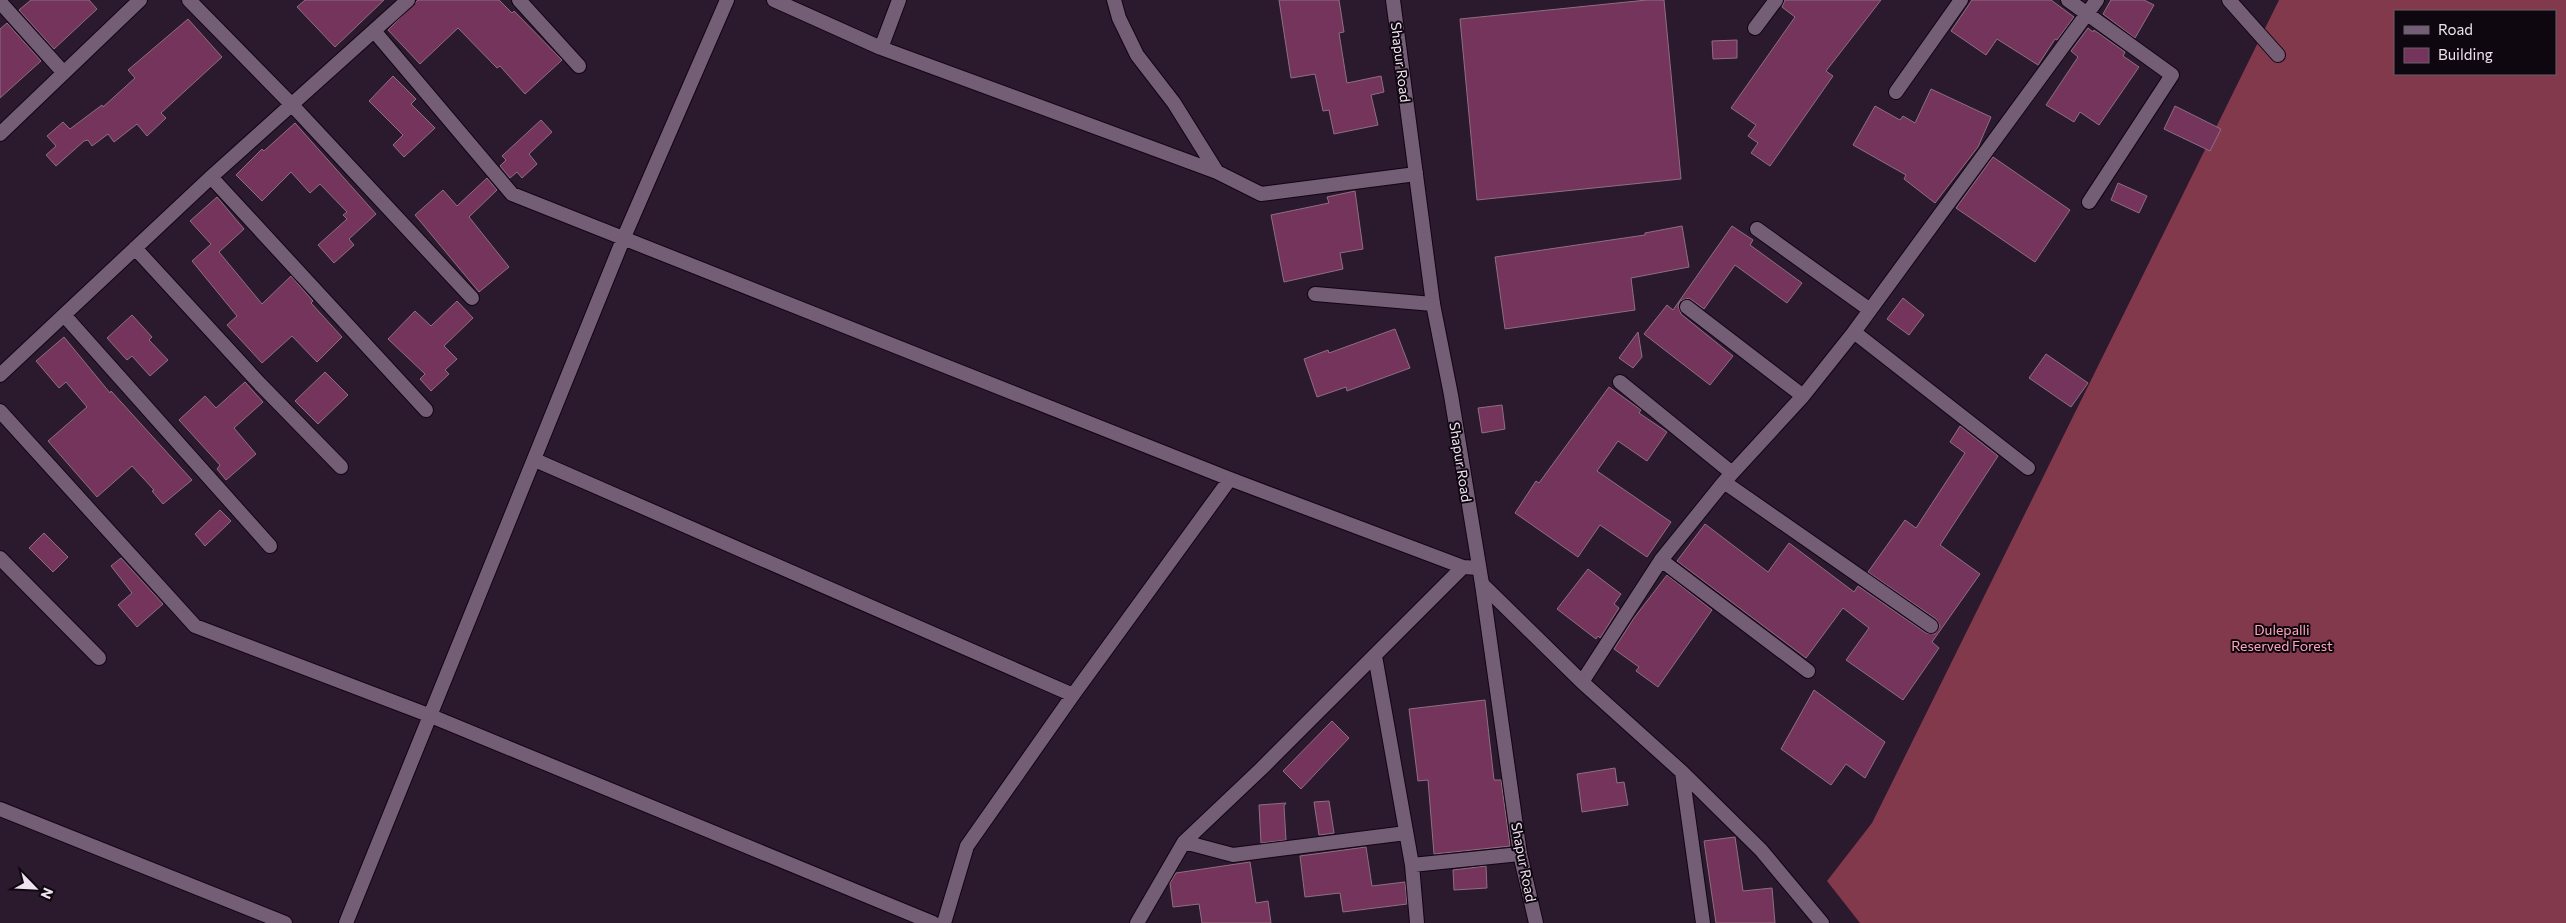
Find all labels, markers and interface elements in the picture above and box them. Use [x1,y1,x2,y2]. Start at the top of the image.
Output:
legend [2394,10,2556,75]
text: Road [2438,20,2473,38]
street label: Shapur Road [1388,21,1414,103]
text: Building [2438,45,2493,63]
street label: Shapur Road [1446,421,1476,503]
park label: Dulepalli Reserved Forest [2231,621,2333,654]
street label: Shapur Road [1508,821,1540,903]
north arrow [10,863,60,913]
text: N [37,885,57,902]

